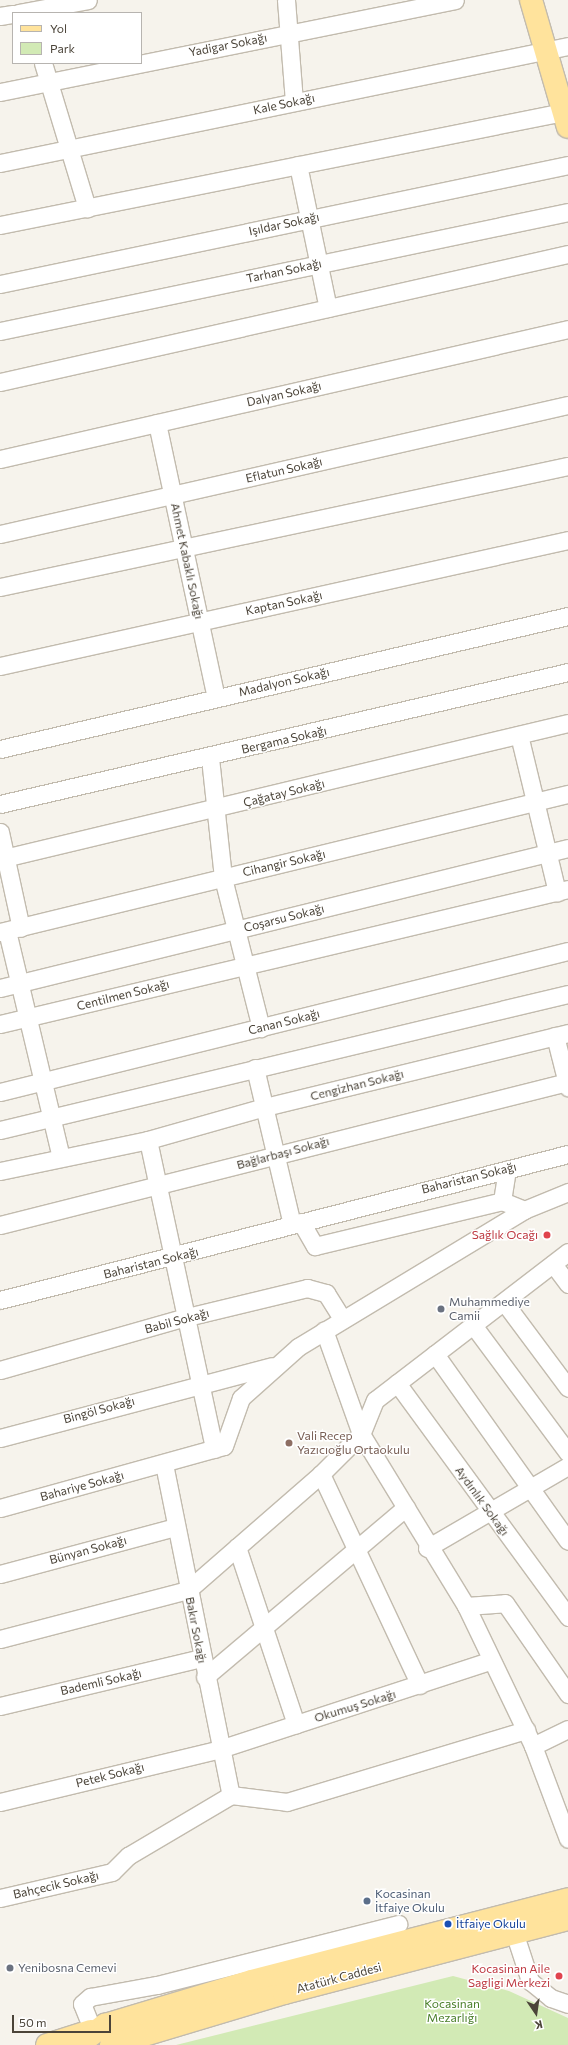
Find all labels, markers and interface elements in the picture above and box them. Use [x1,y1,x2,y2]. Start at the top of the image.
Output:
legend [12,12,142,64]
text: Yol [50,21,67,35]
street label: Yadigar Sokağı [188,30,268,60]
text: Park [50,41,75,55]
street label: Kale Sokağı [252,90,316,118]
street label: Işıldar Sokağı [247,209,321,239]
street label: Tarhan Sokağı [245,256,323,286]
street label: Dalyan Sokağı [245,378,323,410]
street label: Eflatun Sokağı [244,454,324,486]
street label: Ahmet Kabaklı Sokağı [168,502,206,620]
street label: Kaptan Sokağı [244,588,324,618]
street label: Madalyon Sokağı [237,665,331,699]
street label: Bergama Sokağı [240,723,328,757]
street label: Çağatay Sokağı [242,776,326,810]
street label: Cihangir Sokağı [241,846,327,880]
street label: Coşarsu Sokağı [242,901,326,935]
street label: Centilmen Sokağı [75,977,171,1013]
street label: Canan Sokağı [247,1006,321,1038]
street label: Cengizhan Sokağı [309,1066,405,1104]
street label: Bağlarbaşı Sokağı [235,1134,331,1172]
street label: Baharistan Sokağı [420,1159,518,1197]
place label: Sağlık Ocağı [472,1228,538,1242]
marker: Sağlık Ocağı [541,1229,553,1241]
street label: Baharistan Sokağı [102,1244,200,1282]
place label: Muhammediye Camii [449,1295,530,1323]
marker: Muhammediye Camii [436,1304,446,1314]
street label: Babil Sokağı [143,1305,211,1337]
street label: Bingöl Sokağı [62,1394,136,1426]
place label: Vali Recep Yazıcıoğlu Ortaokulu [297,1429,410,1457]
marker: Vali Recep Yazıcıoğlu Ortaokulu [284,1438,294,1448]
street label: Aydınlık Sokağı [452,1463,512,1539]
street label: Bahariye Sokağı [38,1468,126,1504]
street label: Bünyan Sokağı [48,1533,128,1567]
street label: Bakır Sokağı [183,1596,209,1664]
street label: Bademli Sokağı [59,1666,143,1698]
street label: Okumuş Sokağı [312,1687,398,1725]
street label: Petek Sokağı [74,1760,146,1790]
street label: Bahçecik Sokağı [12,1868,100,1902]
place label: Kocasinan İtfaiye Okulu [375,1887,445,1915]
marker: Kocasinan İtfaiye Okulu [362,1896,372,1906]
place label: İtfaiye Okulu [456,1917,526,1931]
marker: İtfaiye Okulu [443,1919,453,1929]
street label: Atatürk Caddesi [295,1960,383,1996]
place label: Yenibosna Cemevi [18,1961,116,1975]
place label: Kocasinan Aile Sagligi Merkezi [468,1962,550,1990]
marker: Yenibosna Cemevi [5,1963,15,1973]
marker: Kocasinan Aile Sagligi Merkezi [553,1970,565,1982]
north arrow [516,1993,556,2033]
park label: Kocasinan Mezarlığı [424,1997,480,2025]
scale bar [14,2007,113,2033]
text: 50 m [19,2015,47,2029]
text: K [534,2018,544,2032]

